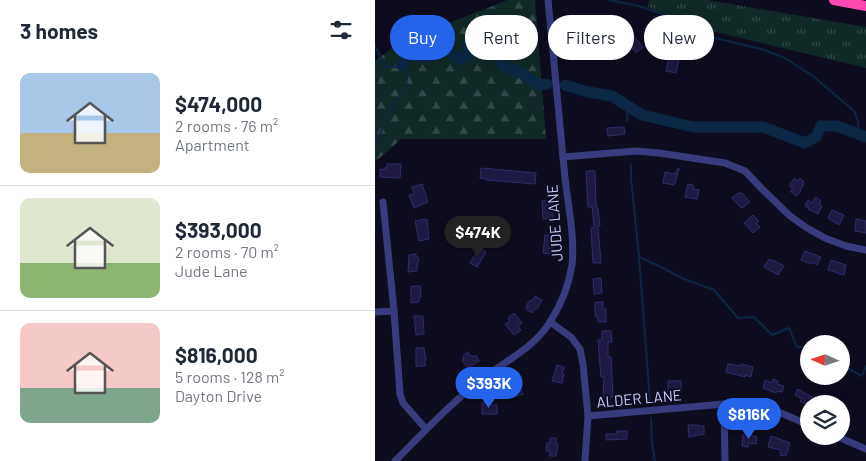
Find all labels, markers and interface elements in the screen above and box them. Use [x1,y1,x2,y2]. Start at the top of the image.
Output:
chip: Buy [390,15,455,60]
chip: Rent [465,15,538,60]
chip: Filters [548,15,634,60]
chip: New [644,15,714,60]
icon: filters [327,16,355,44]
text: 3 homes [20,18,98,43]
text: $474,000 [175,91,262,116]
icon: home [60,93,120,153]
text: 2 rooms · 76 m² [175,116,278,135]
text: Apartment [175,135,250,154]
street label: JUDE LANE [542,184,566,262]
pin: $474K [443,216,513,258]
text: $393,000 [175,217,262,242]
icon: home [60,218,120,278]
text: $474K [455,222,501,241]
text: 2 rooms · 70 m² [175,242,279,261]
text: Jude Lane [175,261,248,280]
north arrow [800,335,850,385]
map controls [800,335,850,445]
text: $816,000 [175,342,258,367]
icon: home [60,343,120,403]
pin: $393K [454,366,524,409]
text: 5 rooms · 128 m² [175,367,284,386]
text: $393K [467,373,511,392]
street label: ALDER LANE [596,385,682,411]
text: Dayton Drive [175,386,262,405]
button: layers [800,395,850,445]
pin: $816K [714,398,784,440]
text: $816K [728,404,770,423]

